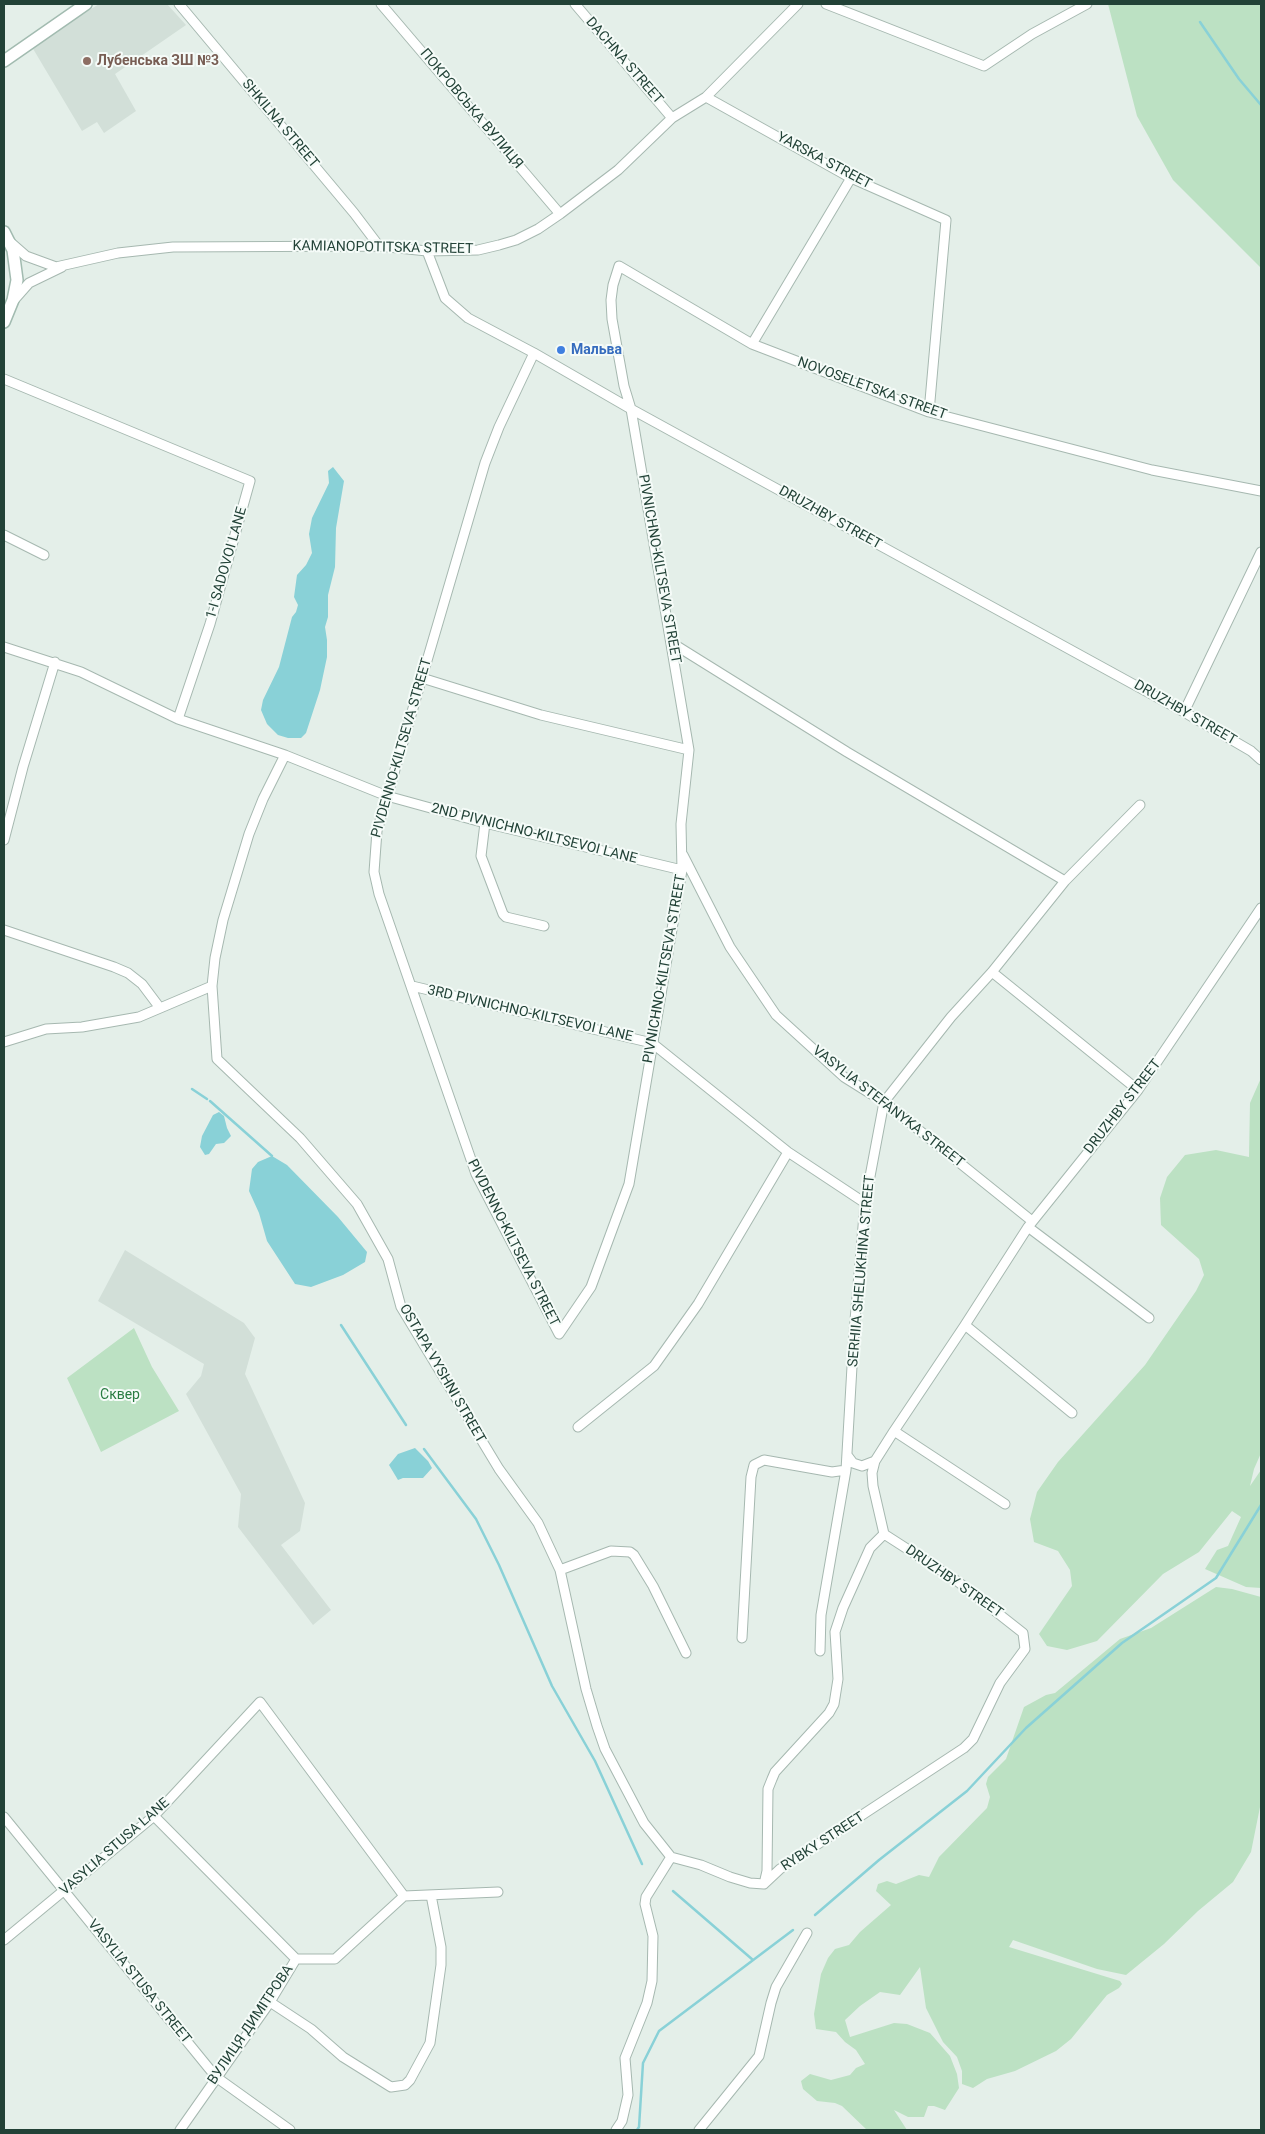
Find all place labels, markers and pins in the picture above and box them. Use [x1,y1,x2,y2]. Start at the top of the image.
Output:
place label: Лубенська ЗШ №3 [97,53,219,69]
marker: Лубенська ЗШ №3 [81,55,93,67]
place label: Мальва [571,342,622,358]
marker: Мальва [555,344,567,356]

